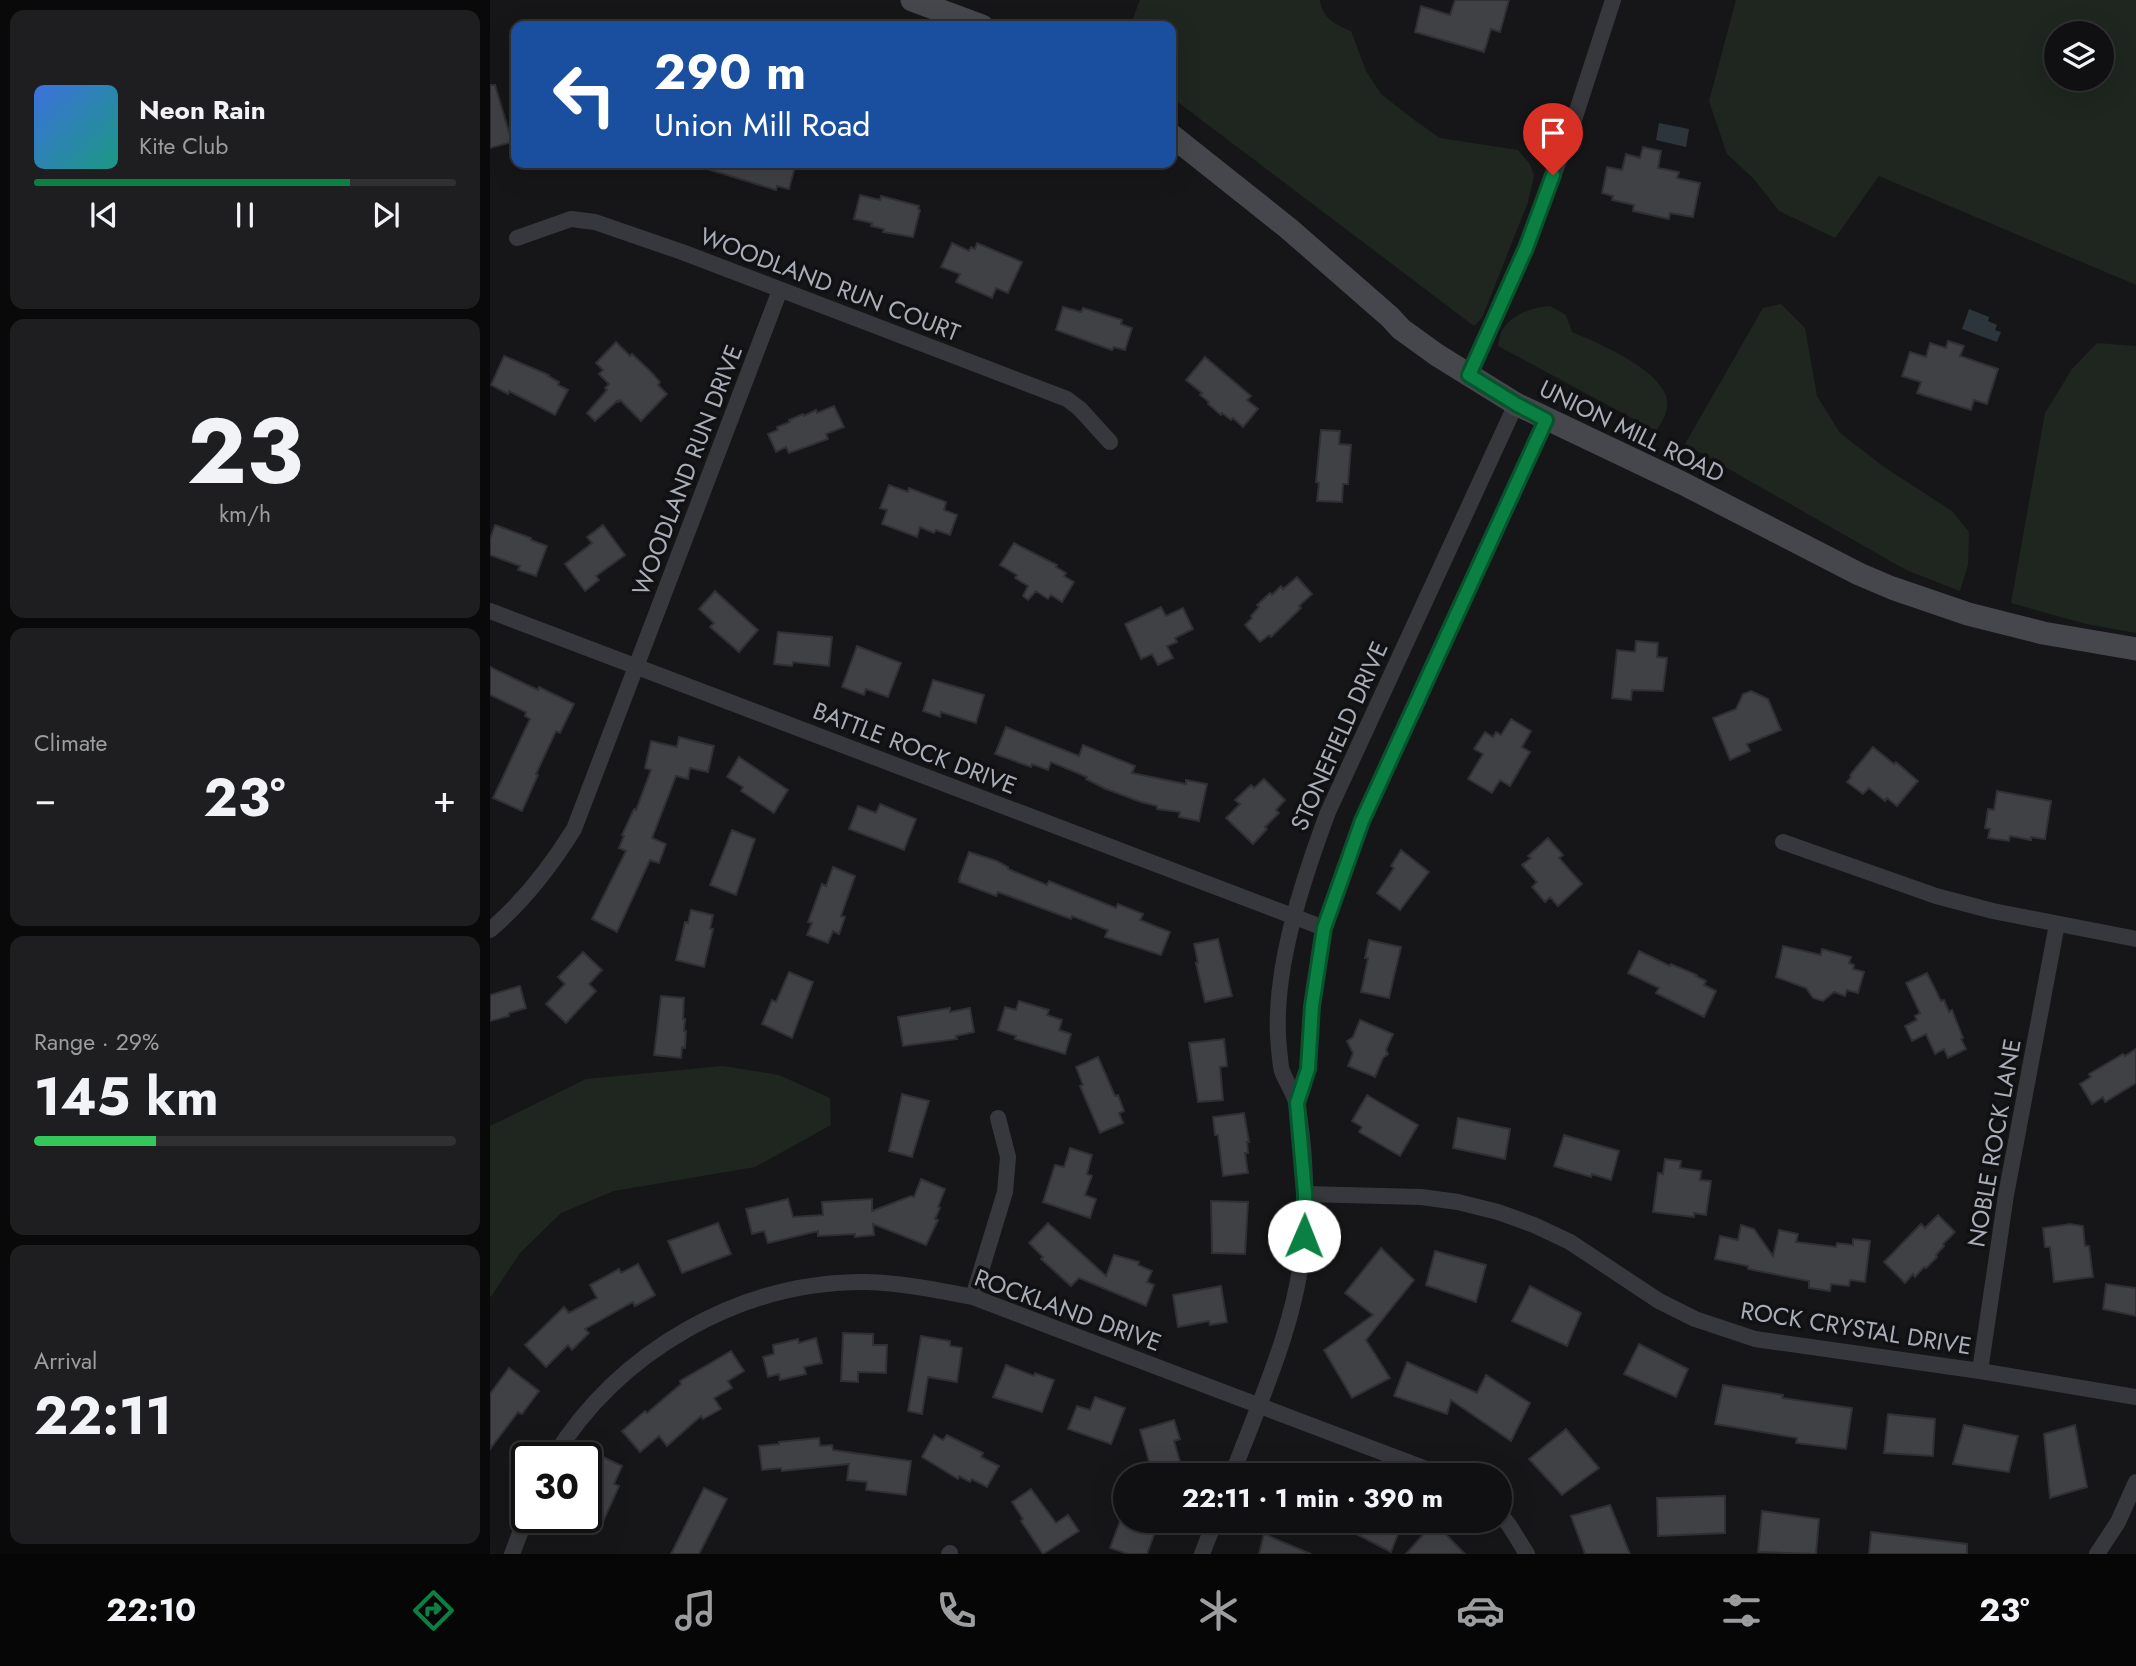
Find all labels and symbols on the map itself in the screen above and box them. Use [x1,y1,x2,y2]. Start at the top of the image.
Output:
pin [1523,103,1583,175]
street label: WOODLAND RUN COURT [695,218,965,350]
street label: WOODLAND RUN DRIVE [623,340,751,600]
street label: UNION MILL ROAD [1533,371,1731,491]
street label: STONEFIELD DRIVE [1282,636,1396,836]
street label: BATTLE ROCK DRIVE [808,693,1022,803]
street label: NOBLE ROCK LANE [1958,1036,2030,1250]
position arrow [1267,1199,1341,1273]
street label: ROCKLAND DRIVE [970,1260,1166,1360]
street label: ROCK CRYSTAL DRIVE [1738,1292,1974,1364]
speed limit sign: 30 [511,1442,602,1533]

